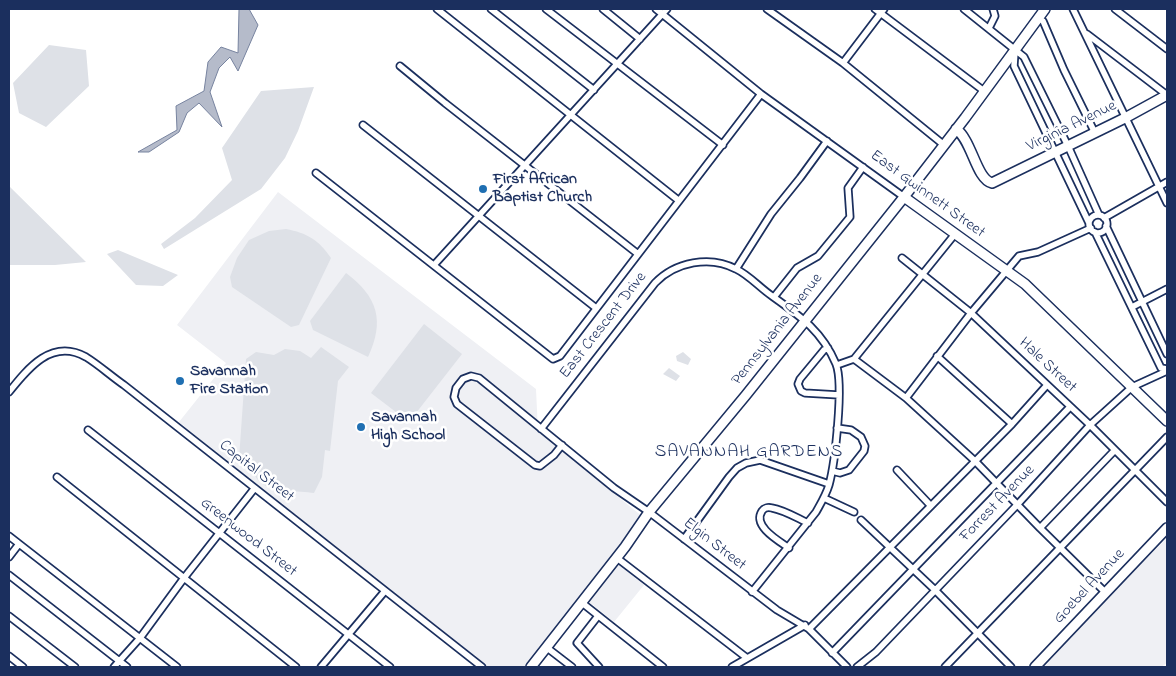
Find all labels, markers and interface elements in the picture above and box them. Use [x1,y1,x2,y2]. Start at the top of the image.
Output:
street label: Virginia Avenue [1024,97,1120,157]
street label: East Gwinnett Street [866,147,988,243]
place label: First African Baptist Church [493,170,592,208]
marker: First African Baptist Church [477,183,489,195]
street label: East Crescent Drive [556,269,652,383]
street label: Pennsylvania Avenue [728,270,828,390]
street label: Hale Street [1014,334,1080,398]
place label: Savannah Fire Station [190,362,268,400]
marker: Savannah Fire Station [174,375,186,387]
place label: Savannah High School [371,408,445,446]
marker: Savannah High School [355,421,367,433]
street label: Capital Street [215,437,297,507]
district label: SAVANNAH GARDENS [653,442,845,464]
street label: Forrest Avenue [956,461,1040,547]
street label: Greenwood Street [196,494,300,582]
street label: Elgin Street [679,514,749,576]
street label: Goebel Avenue [1050,545,1130,629]

